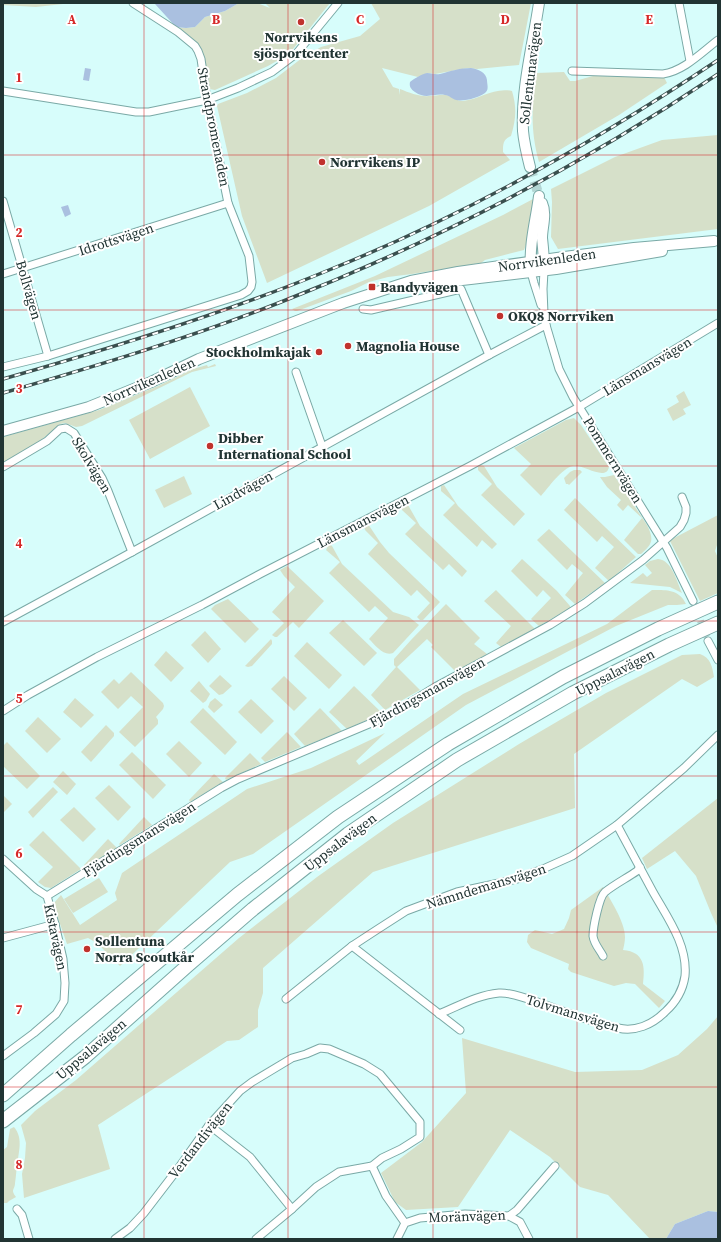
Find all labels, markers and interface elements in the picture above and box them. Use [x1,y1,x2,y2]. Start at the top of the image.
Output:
text: A [68,11,77,28]
text: B [212,11,221,28]
text: C [356,11,364,28]
text: D [500,11,510,28]
text: E [645,11,653,28]
marker: Norrvikens sjösportcenter [296,17,306,27]
street label: Sollentunavägen [514,20,546,125]
place label: Norrvikens sjösportcenter [254,27,349,63]
street label: Strandpromenaden [193,66,235,189]
text: 1 [15,69,23,86]
place label: Norrvikens IP [330,152,420,172]
marker: Norrvikens IP [317,157,327,167]
street label: Idrottsvägen [76,217,157,261]
text: 2 [15,224,23,241]
street label: Norrvikenleden [497,243,598,277]
street label: Bollvägen [11,258,47,323]
place label: Bandyvägen [380,277,459,297]
marker: Bandyvägen [367,282,377,292]
place label: OKQ8 Norrviken [508,306,614,326]
marker: OKQ8 Norrviken [495,311,505,321]
street label: Länsmansvägen [599,331,696,401]
place label: Magnolia House [356,336,460,356]
marker: Magnolia House [343,341,353,351]
place label: Stockholmkajak [206,342,312,362]
marker: Stockholmkajak [314,347,324,357]
street label: Norrvikenleden [100,352,199,410]
text: 3 [15,380,23,397]
street label: Pommernvägen [578,413,648,508]
place label: Dibber International School [218,428,351,464]
street label: Skolvägen [67,433,117,497]
marker: Dibber International School [205,441,215,451]
street label: Lindvägen [210,465,277,515]
street label: Länsmansvägen [314,489,413,553]
text: 4 [15,535,23,552]
street label: Uppsalavägen [572,643,659,701]
street label: Fjärdingsmansvägen [365,652,489,732]
text: 5 [15,690,23,707]
street label: Fjärdingsmansvägen [79,796,200,882]
street label: Uppsalavägen [299,808,381,876]
text: 6 [15,845,23,862]
street label: Nämndemansvägen [424,858,549,914]
street label: Kistavägen [39,902,73,973]
place label: Sollentuna Norra Scoutkår [95,931,194,967]
marker: Sollentuna Norra Scoutkår [82,944,92,954]
street label: Tolvmansvägen [524,989,623,1037]
text: 7 [15,1001,23,1018]
street label: Uppsalavägen [51,1013,131,1084]
street label: Verdandivägen [163,1097,237,1183]
text: 8 [15,1156,23,1173]
street label: Moränvägen [428,1205,507,1227]

